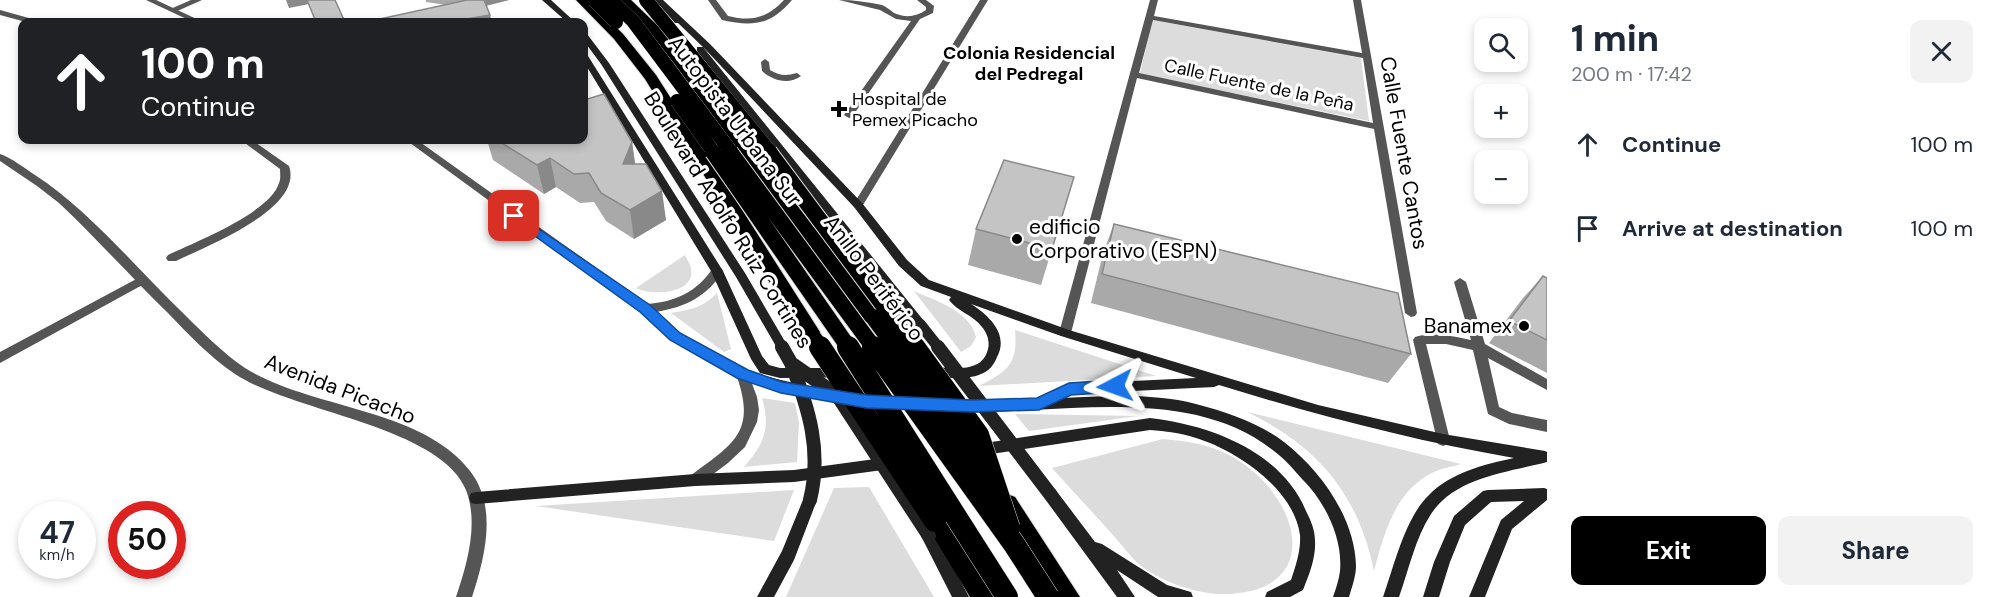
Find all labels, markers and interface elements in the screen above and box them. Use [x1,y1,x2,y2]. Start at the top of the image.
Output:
text: 1 min [1571,15,1659,62]
map controls [1474,18,1528,204]
button: search [1474,18,1528,72]
button: close [1910,20,1973,83]
street label: Autopista Urbana Sur [662,30,809,212]
text: 100 m [141,36,265,91]
district label: Colonia Residencial del Pedregal [943,41,1115,86]
icon: ahead [42,42,120,120]
street label: Calle Fuente de la Peña [1162,53,1356,117]
street label: Calle Fuente Cantos [1373,54,1435,252]
text: 200 m · 17:42 [1571,61,1692,87]
button: + [1474,84,1528,138]
street label: Boulevard Adolfo Ruiz Cortines [637,86,819,354]
place label: Hospital de Pemex Picacho [852,87,978,132]
text: Continue [141,89,255,124]
marker: Hospital de Pemex Picacho [830,100,848,118]
icon: ahead [1571,128,1604,161]
text: Continue [1622,130,1721,159]
text: 100 m [1911,130,1973,159]
button: − [1474,150,1528,204]
pin [488,190,539,241]
icon: arrive [497,199,530,232]
street label: Anillo Periférico [817,209,931,347]
icon: arrive [1571,212,1604,245]
place label: edificio Corporativo (ESPN) [1029,213,1217,265]
text: Arrive at destination [1622,214,1843,243]
text: 100 m [1911,214,1973,243]
marker: edificio Corporativo (ESPN) [1010,232,1024,246]
place label: Banamex [1424,312,1512,340]
marker: Banamex [1517,319,1531,333]
street label: Avenida Picacho [260,347,420,431]
position arrow [1083,354,1147,418]
speed limit sign: 50 [108,501,186,579]
text: 47 [39,513,75,552]
button: Exit [1571,516,1766,585]
button: Share [1778,516,1973,585]
text: km/h [39,545,75,565]

